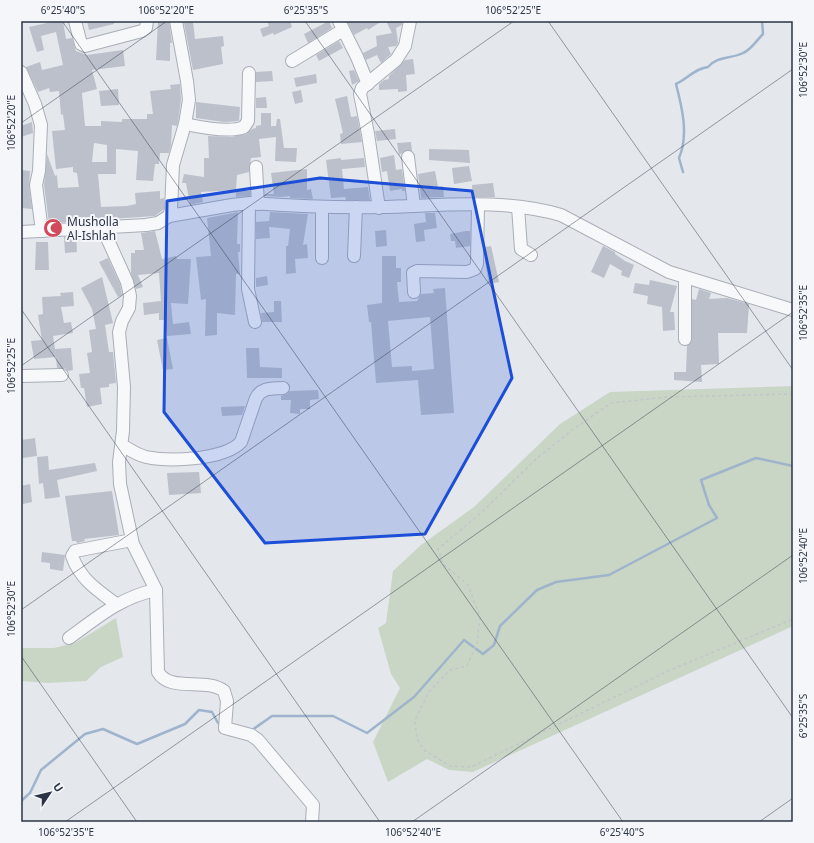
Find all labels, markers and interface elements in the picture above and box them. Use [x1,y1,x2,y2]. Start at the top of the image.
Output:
text: 6°25'40"S [41,3,86,17]
text: 106°52'20"E [138,3,194,17]
text: 6°25'35"S [284,3,329,17]
text: 106°52'25"E [485,3,541,17]
text: 106°52'30"E [796,42,810,98]
text: 106°52'20"E [4,95,18,151]
place label: Musholla Al-Ishlah [67,213,119,244]
mosque icon: Musholla Al-Ishlah [42,217,64,239]
text: 106°52'35"E [796,285,810,341]
text: 106°52'25"E [4,338,18,394]
text: 106°52'40"E [796,528,810,584]
text: 106°52'30"E [4,581,18,637]
text: 6°25'35"S [796,693,810,738]
north arrow [30,773,70,813]
text: U [50,779,67,795]
text: 106°52'35"E [38,825,94,839]
text: 106°52'40"E [385,825,441,839]
text: 6°25'40"S [600,825,645,839]

